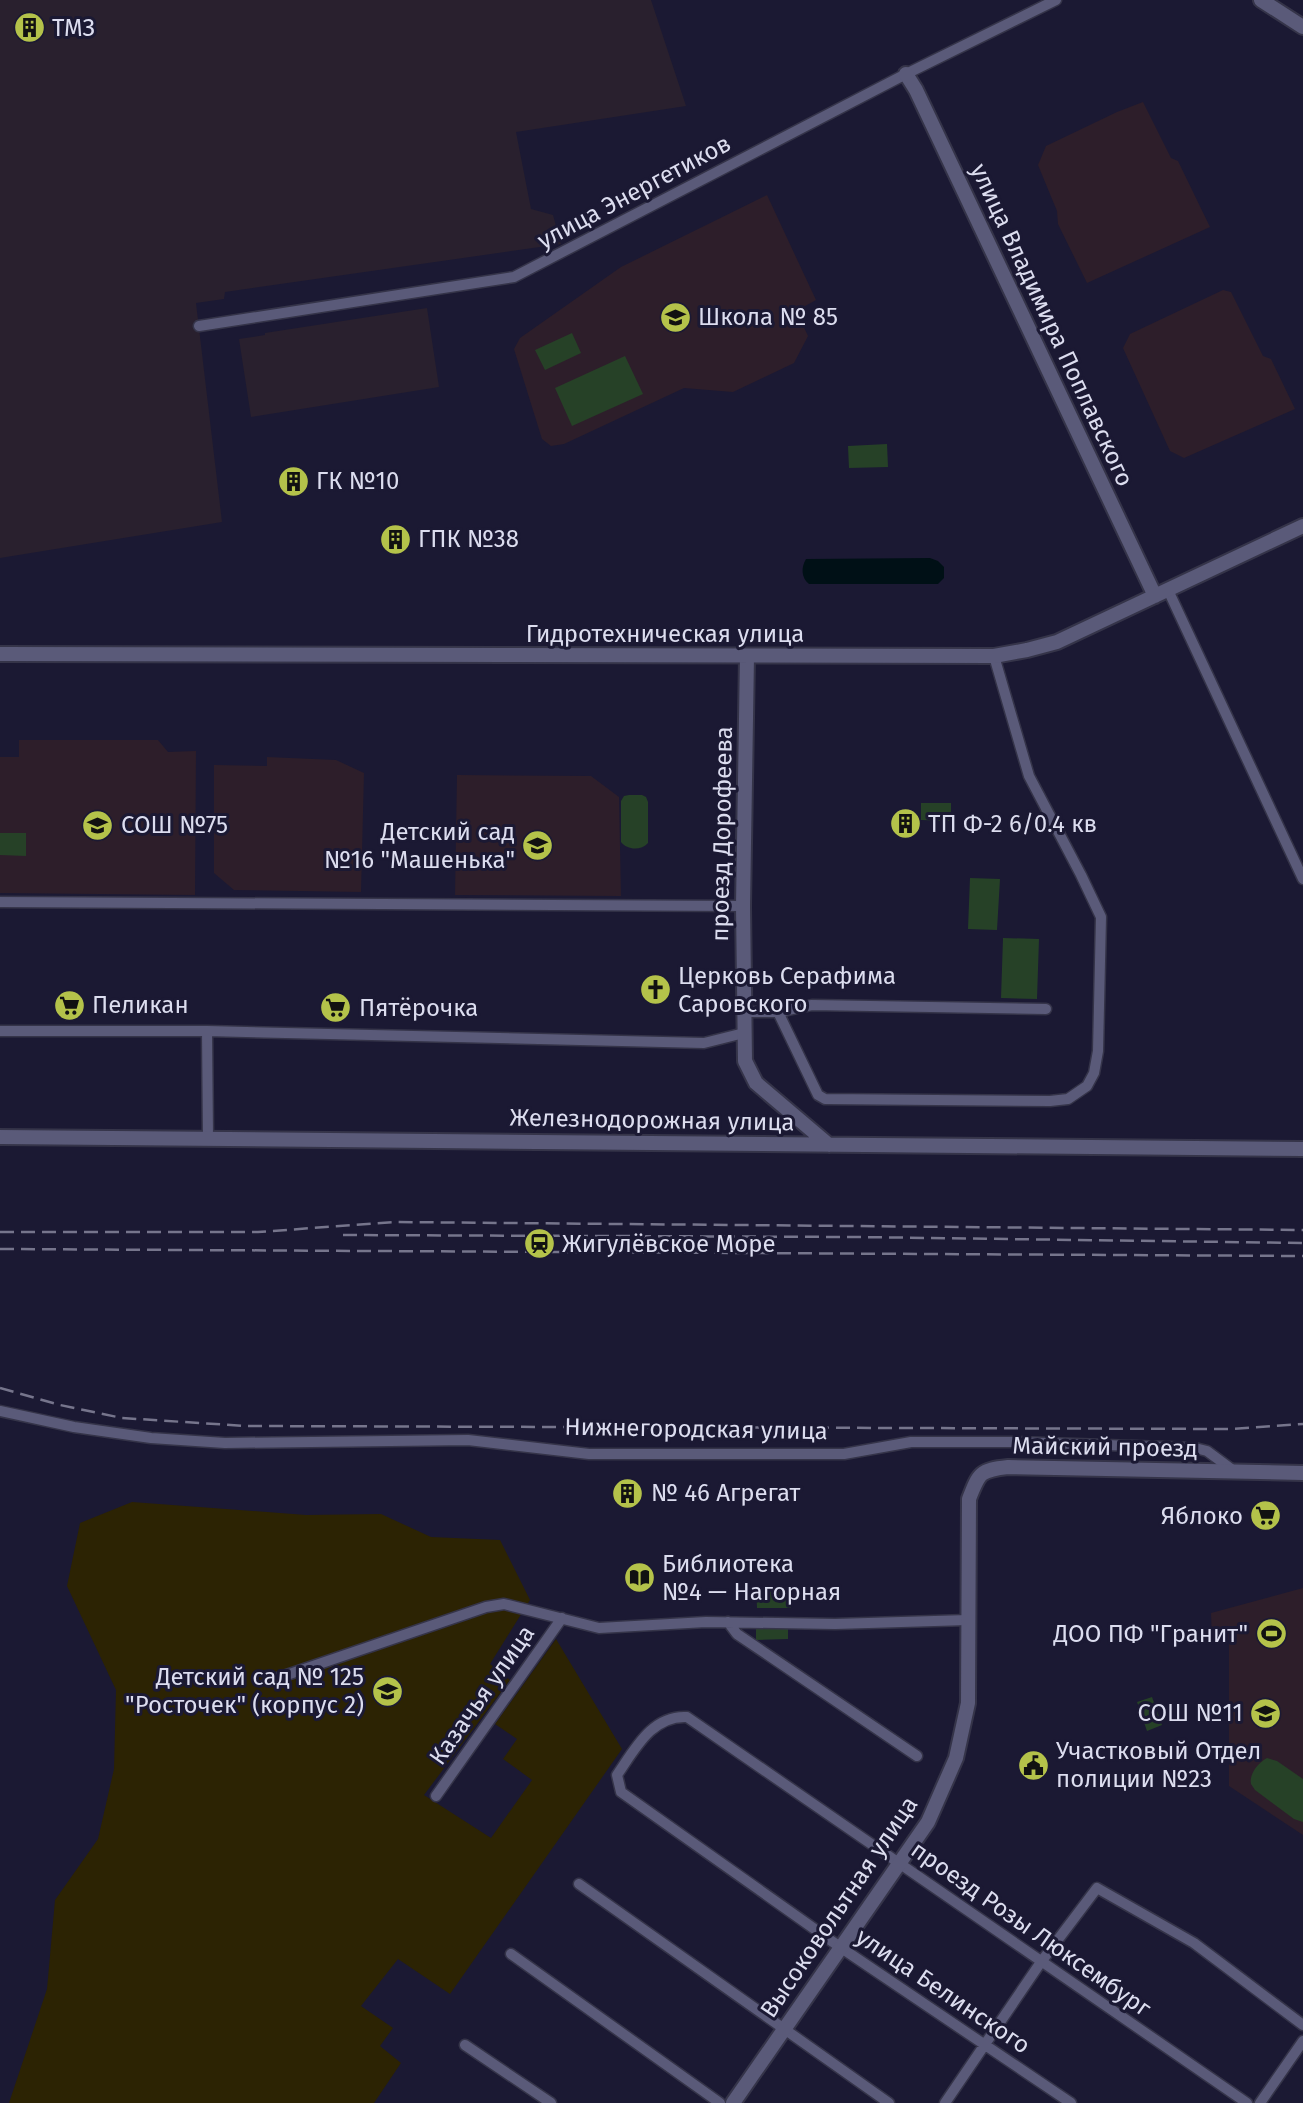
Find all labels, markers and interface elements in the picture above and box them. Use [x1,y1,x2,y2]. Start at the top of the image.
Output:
building icon: ТМЗ [12,11,46,45]
place label: ТМЗ [52,14,95,42]
street label: улица Энергетиков [533,129,735,255]
street label: улица Владимира Поплавского [965,159,1139,491]
school or university icon: Школа № 85 [658,300,692,334]
place label: Школа № 85 [698,303,838,331]
building icon: ГК №10 [276,464,310,498]
place label: ГК №10 [316,467,399,495]
building icon: ГПК №38 [378,522,412,556]
place label: ГПК №38 [418,525,519,553]
street label: Гидротехническая улица [526,620,804,648]
street label: проезд Дорофеева [706,726,738,942]
building icon: ТП Ф-2 6/0.4 кв [888,807,922,841]
school or university icon: СОШ №75 [81,808,115,842]
place label: ТП Ф-2 6/0.4 кв [928,810,1097,838]
place label: СОШ №75 [121,811,228,839]
place label: Детский сад №16 "Машенька" [324,818,515,874]
school or university icon: Детский сад №16 "Машенька" [521,829,555,863]
place label: Церковь Серафима Саровского [678,962,896,1018]
church icon: Церковь Серафима Саровского [638,973,672,1007]
supermarket icon: Пеликан [52,988,86,1022]
place label: Пеликан [92,991,189,1019]
supermarket icon: Пятёрочка [319,991,353,1025]
place label: Пятёрочка [359,994,478,1022]
street label: Железнодорожная улица [509,1104,795,1136]
station icon: Жигулёвское Море [522,1227,556,1261]
place label: Жигулёвское Море [562,1230,775,1258]
street label: Нижнегородская улица [564,1413,828,1445]
street label: Майский проезд [1012,1431,1198,1463]
building icon: № 46 Агрегат [611,1476,645,1510]
place label: № 46 Агрегат [651,1479,801,1507]
supermarket icon: Яблоко [1249,1499,1283,1533]
place label: Яблоко [1161,1502,1243,1530]
place label: Библиотека №4 — Нагорная [662,1550,841,1606]
library icon: Библиотека №4 — Нагорная [622,1561,656,1595]
sports icon: ДОО ПФ "Гранит" [1254,1617,1288,1651]
street label: Казачья улица [424,1620,540,1770]
place label: ДОО ПФ "Гранит" [1052,1620,1248,1648]
place label: Детский сад № 125 "Росточек" (корпус 2) [125,1663,364,1719]
school or university icon: Детский сад № 125 "Росточек" (корпус 2) [370,1674,404,1708]
school or university icon: СОШ №11 [1249,1696,1283,1730]
place label: СОШ №11 [1137,1699,1243,1727]
place label: Участковый Отдел полиции №23 [1056,1737,1261,1793]
public building icon: Участковый Отдел полиции №23 [1016,1748,1050,1782]
street label: Высоковольтная улица [755,1791,923,2023]
street label: проезд Розы Люксембург [906,1835,1157,2023]
street label: улица Белинского [851,1922,1035,2060]

